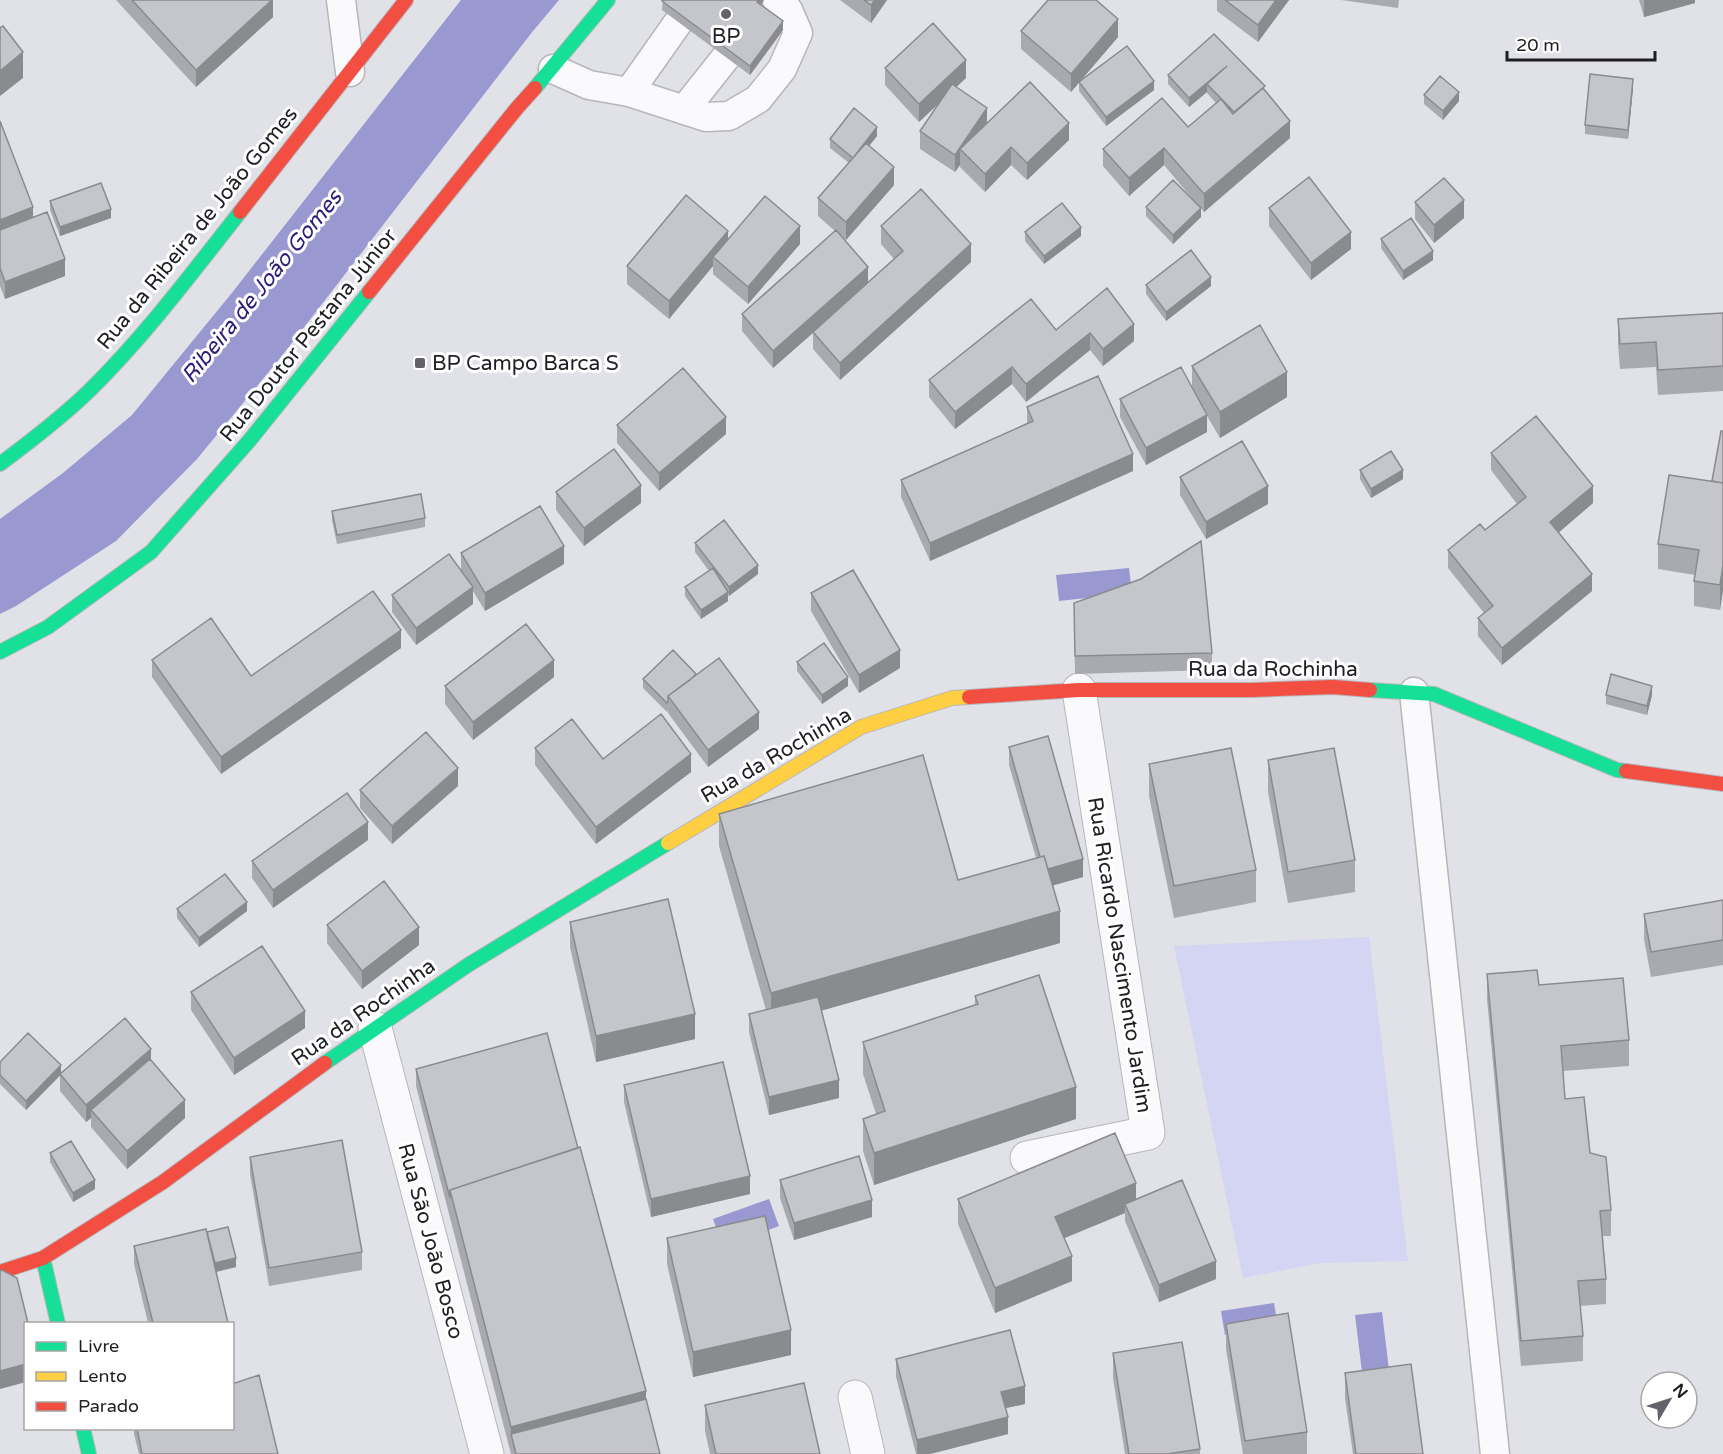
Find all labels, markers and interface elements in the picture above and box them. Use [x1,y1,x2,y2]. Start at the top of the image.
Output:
marker: BP [719,7,733,21]
place label: BP [712,24,740,49]
scale bar [1507,24,1656,62]
text: 20 m [1516,34,1560,56]
street label: Rua da Ribeira de João Gomes [91,102,303,354]
water label: Ribeira de João Gomes [175,184,347,388]
street label: Rua Doutor Pestana Júnior [215,224,402,447]
place label: BP Campo Barca S [432,351,619,376]
marker: BP Campo Barca S [413,356,427,370]
street label: Rua da Rochinha [1188,657,1358,682]
street label: Rua da Rochinha [696,702,856,809]
street label: Rua Ricardo Nascimento Jardim [1082,795,1157,1115]
street label: Rua da Rochinha [287,953,440,1071]
street label: Rua São João Bosco [392,1140,469,1342]
legend [24,1322,234,1430]
text: Livre [78,1335,119,1357]
text: Lento [78,1365,127,1387]
north arrow [1639,1370,1699,1430]
text: N [1668,1380,1692,1402]
text: Parado [78,1395,139,1417]

